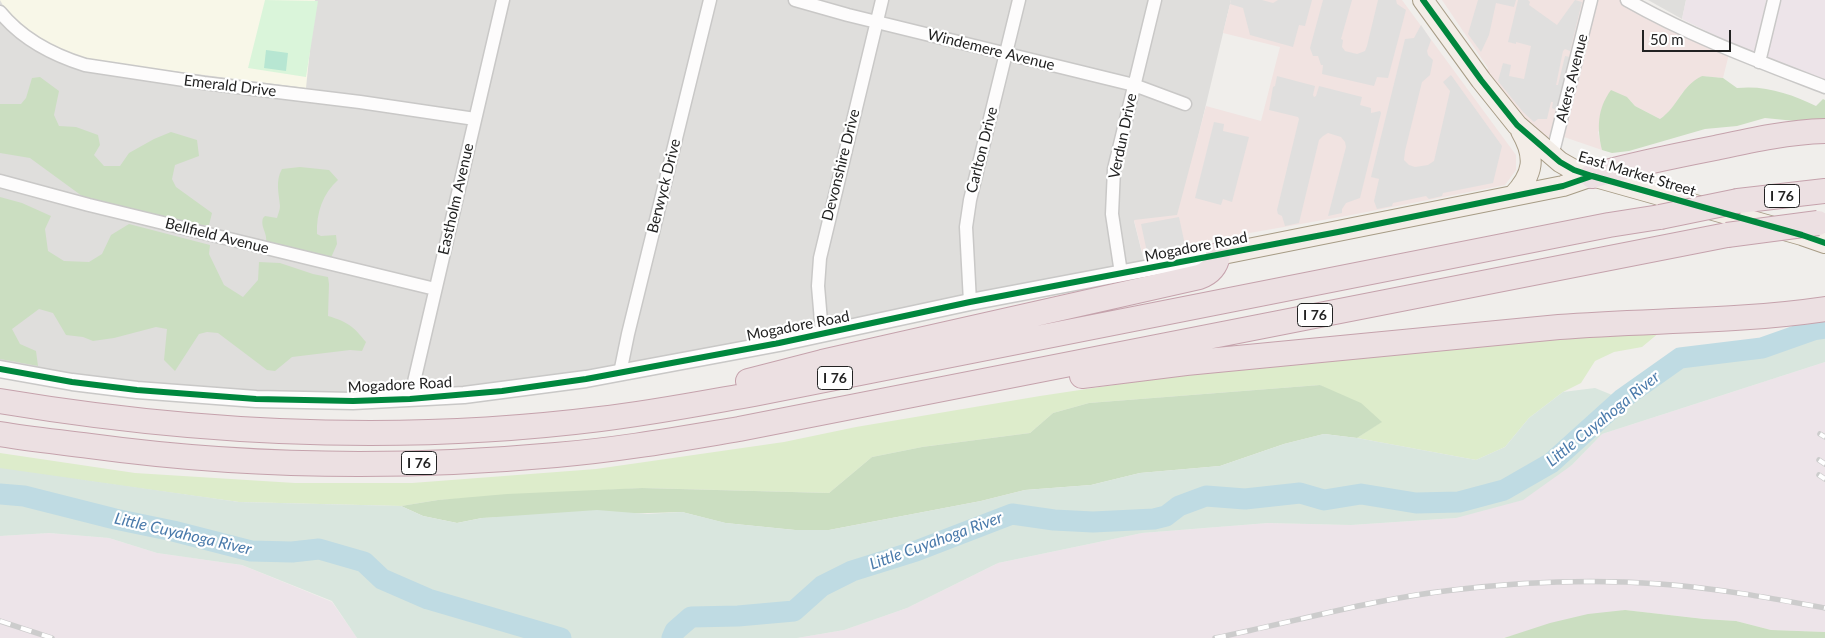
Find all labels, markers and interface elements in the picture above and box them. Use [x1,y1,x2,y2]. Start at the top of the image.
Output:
scale bar [1645,20,1734,52]
street label: Windemere Avenue [925,25,1057,75]
text: 50 m [1650,30,1684,48]
street label: Akers Avenue [1552,32,1592,124]
street label: Emerald Drive [183,71,277,101]
street label: Verdun Drive [1105,92,1141,180]
street label: Carlton Drive [963,105,1001,195]
street label: Devonshire Drive [818,107,864,223]
street label: Berwyck Drive [644,137,684,235]
street label: Eastholm Avenue [434,141,478,257]
street label: East Market Street [1576,148,1698,200]
road number: I 76 [1764,185,1800,208]
street label: Bellfield Avenue [163,214,271,258]
street label: Mogadore Road [1143,228,1249,266]
road number: I 76 [1298,304,1332,326]
street label: Mogadore Road [745,307,851,345]
road number: I 76 [818,366,852,389]
water label: Little Cuyahoga River [1542,367,1664,471]
street label: Mogadore Road [347,373,453,397]
road number: I 76 [402,452,436,474]
water label: Little Cuyahoga River [867,508,1005,574]
water label: Little Cuyahoga River [113,509,253,559]

